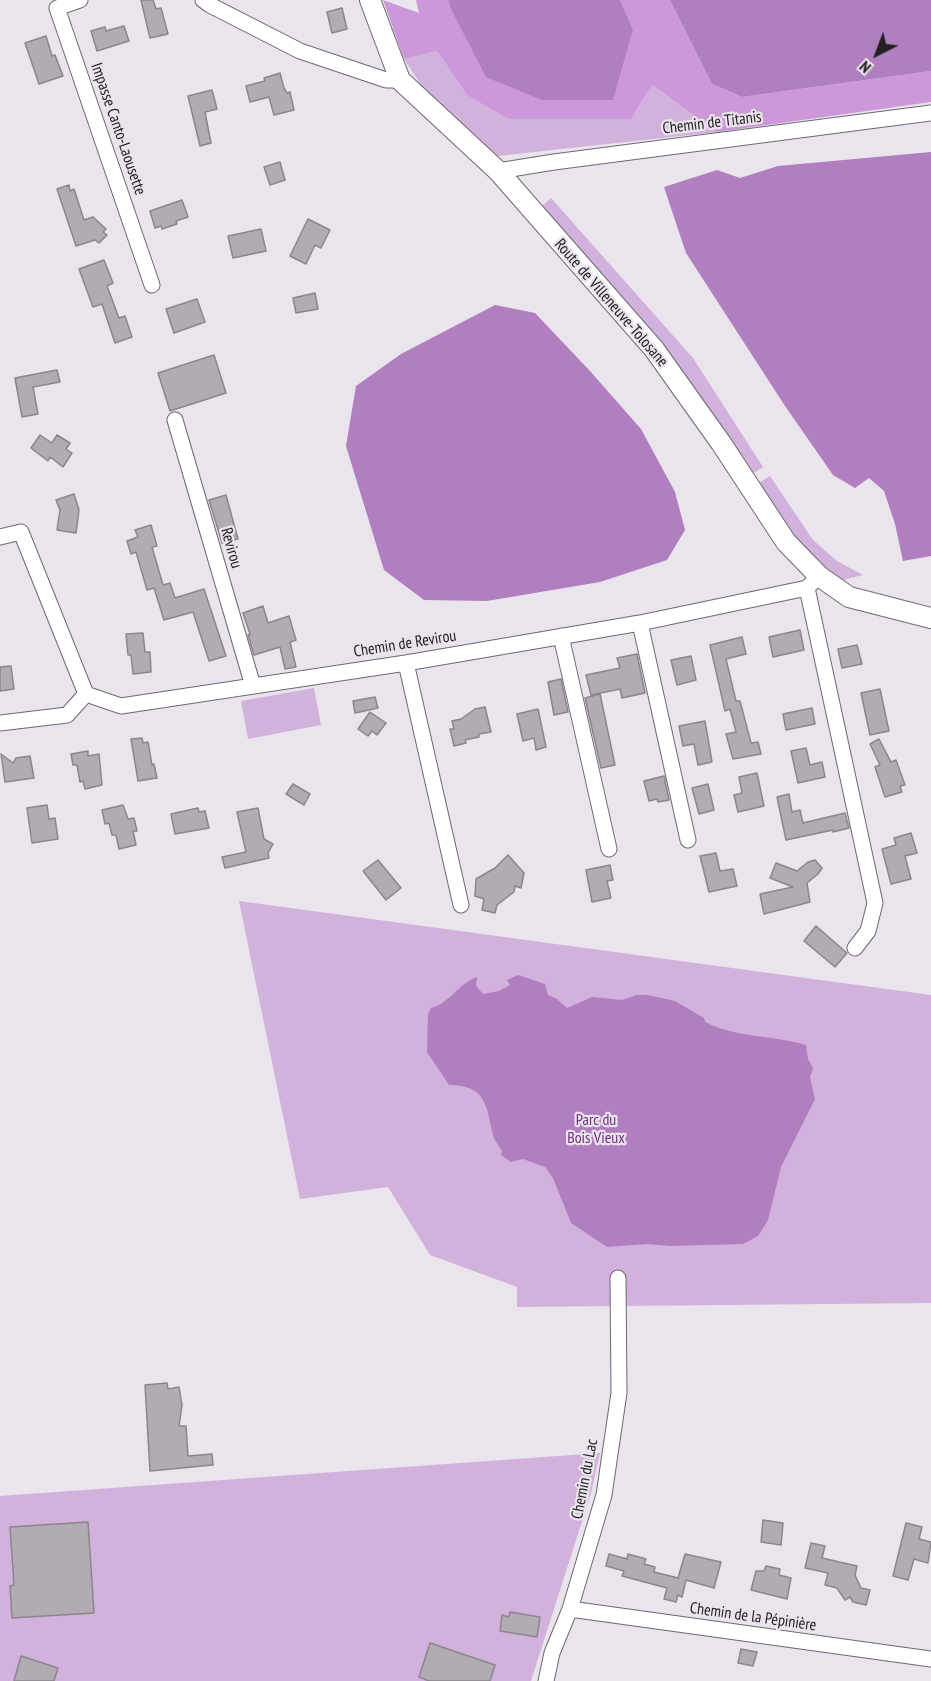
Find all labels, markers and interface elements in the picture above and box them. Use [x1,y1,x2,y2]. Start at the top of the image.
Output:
north arrow [847,24,907,84]
text: N [855,57,875,78]
street label: Impasse Canto-Laousette [86,60,150,198]
street label: Chemin de Titanis [661,107,763,139]
street label: Route de Villeneuve-Tolosane [550,235,672,371]
street label: Revirou [216,525,246,571]
street label: Chemin de Revirou [352,626,458,662]
park label: Parc du Bois Vieux [567,1110,625,1148]
street label: Chemin du Lac [568,1437,602,1521]
street label: Chemin de la Pépinière [688,1599,818,1635]

